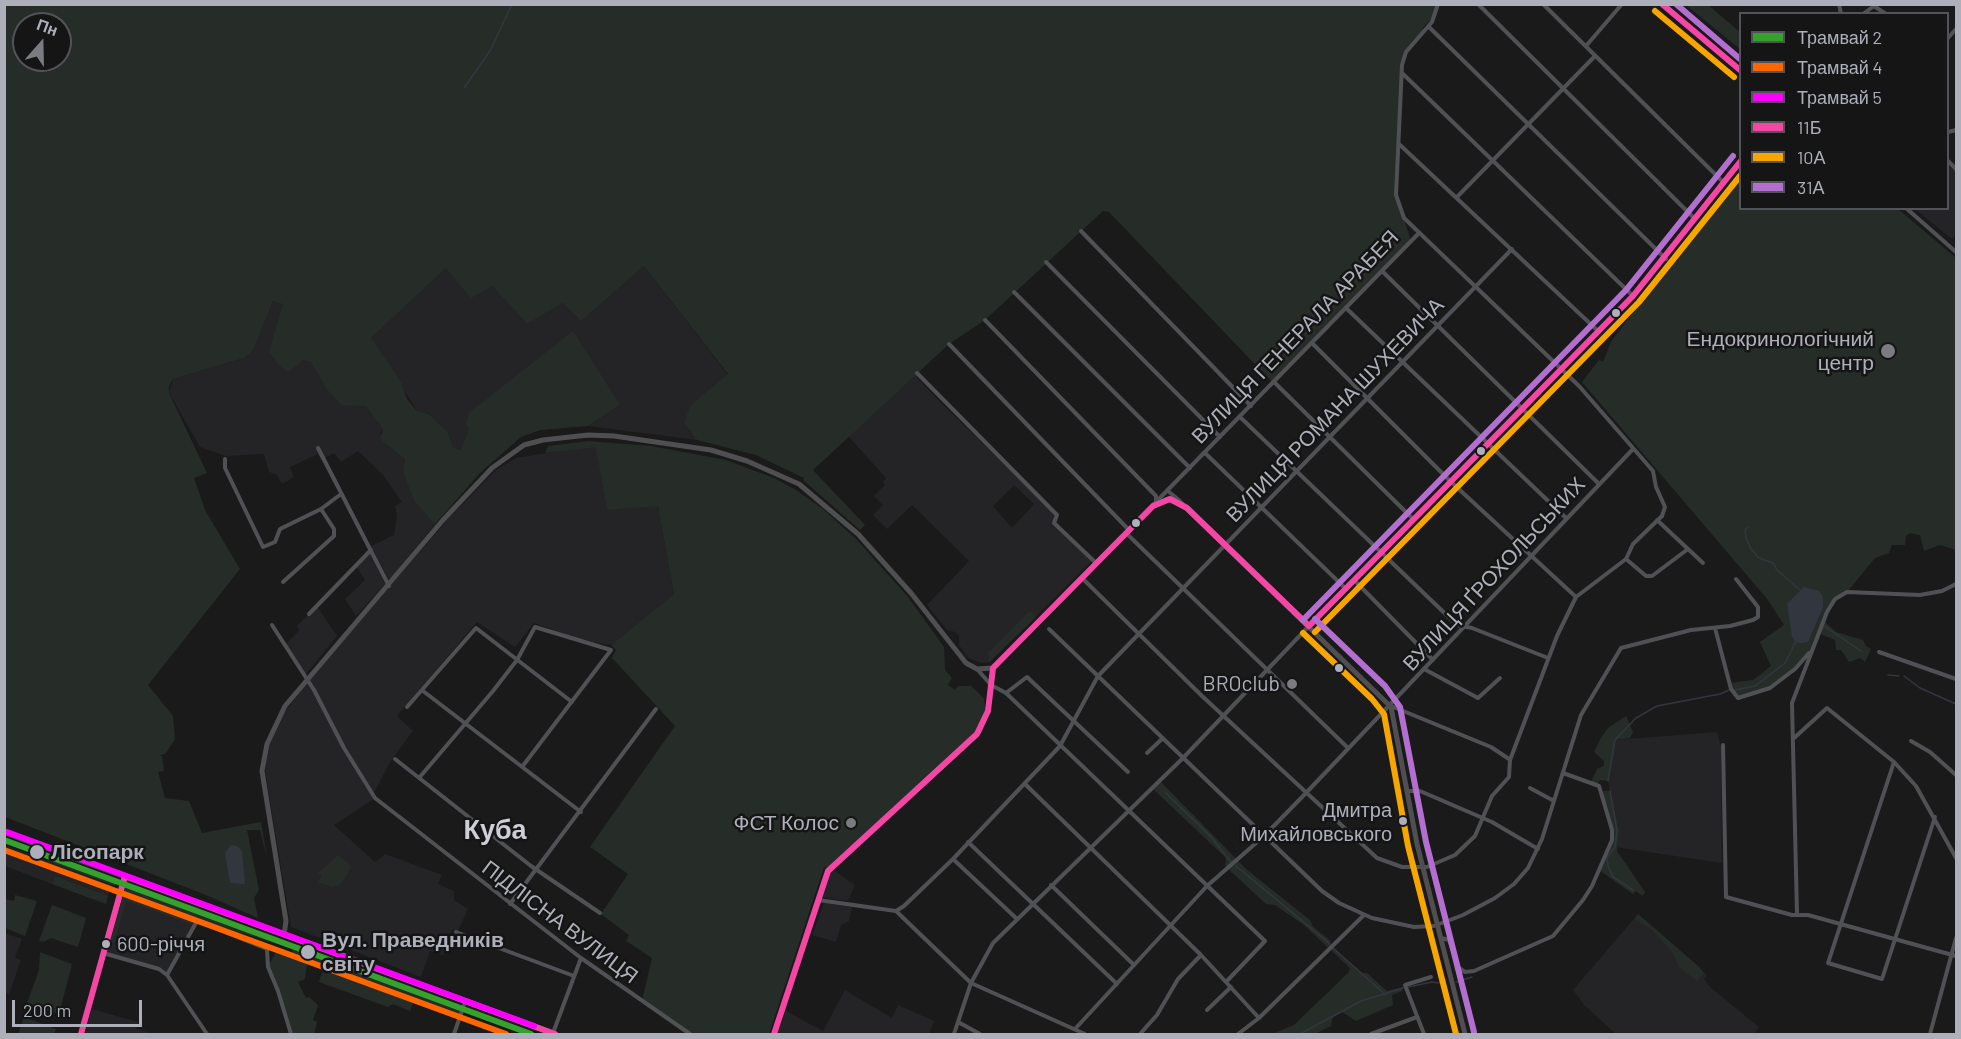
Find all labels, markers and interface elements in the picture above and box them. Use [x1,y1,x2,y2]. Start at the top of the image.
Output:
north arrow [12,12,72,72]
legend [1739,12,1949,210]
text: Пн [34,14,61,39]
text: Трамвай 2 [1797,26,1882,48]
text: Трамвай 4 [1797,56,1882,78]
text: Трамвай 5 [1797,86,1882,108]
text: 11Б [1797,116,1821,138]
text: 10А [1797,146,1825,168]
text: 31А [1797,176,1824,198]
street label: ВУЛИЦЯ ГЕНЕРАЛА АРАБЕЯ [1186,225,1404,449]
street label: ВУЛИЦЯ РОМАНА ШУХЕВИЧА [1221,293,1449,527]
unlabelled marker [1610,307,1622,319]
place label: Ендокринологічний центр [1687,326,1874,376]
marker: Ендокринологічний центр [1879,342,1897,360]
unlabelled marker [1475,445,1487,457]
street label: ВУЛИЦЯ ҐРОХОЛЬСЬКИХ [1398,472,1590,676]
unlabelled marker [1130,517,1142,529]
unlabelled marker [1333,662,1345,674]
place label: BROclub [1202,671,1280,697]
marker: BROclub [1285,677,1299,691]
place label: Дмитра Михайловського [1240,798,1392,845]
place label: ФСТ Колос [733,810,839,836]
district label: Куба [463,814,527,846]
marker: Дмитра Михайловського [1397,815,1409,827]
marker: ФСТ Колос [844,816,858,830]
place label: Лісопарк [51,839,144,865]
marker: Лісопарк [28,843,46,861]
street label: ПІДЛІСНА ВУЛИЦЯ [477,855,643,989]
place label: Вул. Праведників світу [322,927,504,977]
place label: 600-річчя [117,932,205,956]
marker: 600-річчя [100,938,112,950]
marker: Вул. Праведників світу [299,943,317,961]
scale bar [15,988,146,1026]
text: 200 m [23,999,71,1021]

